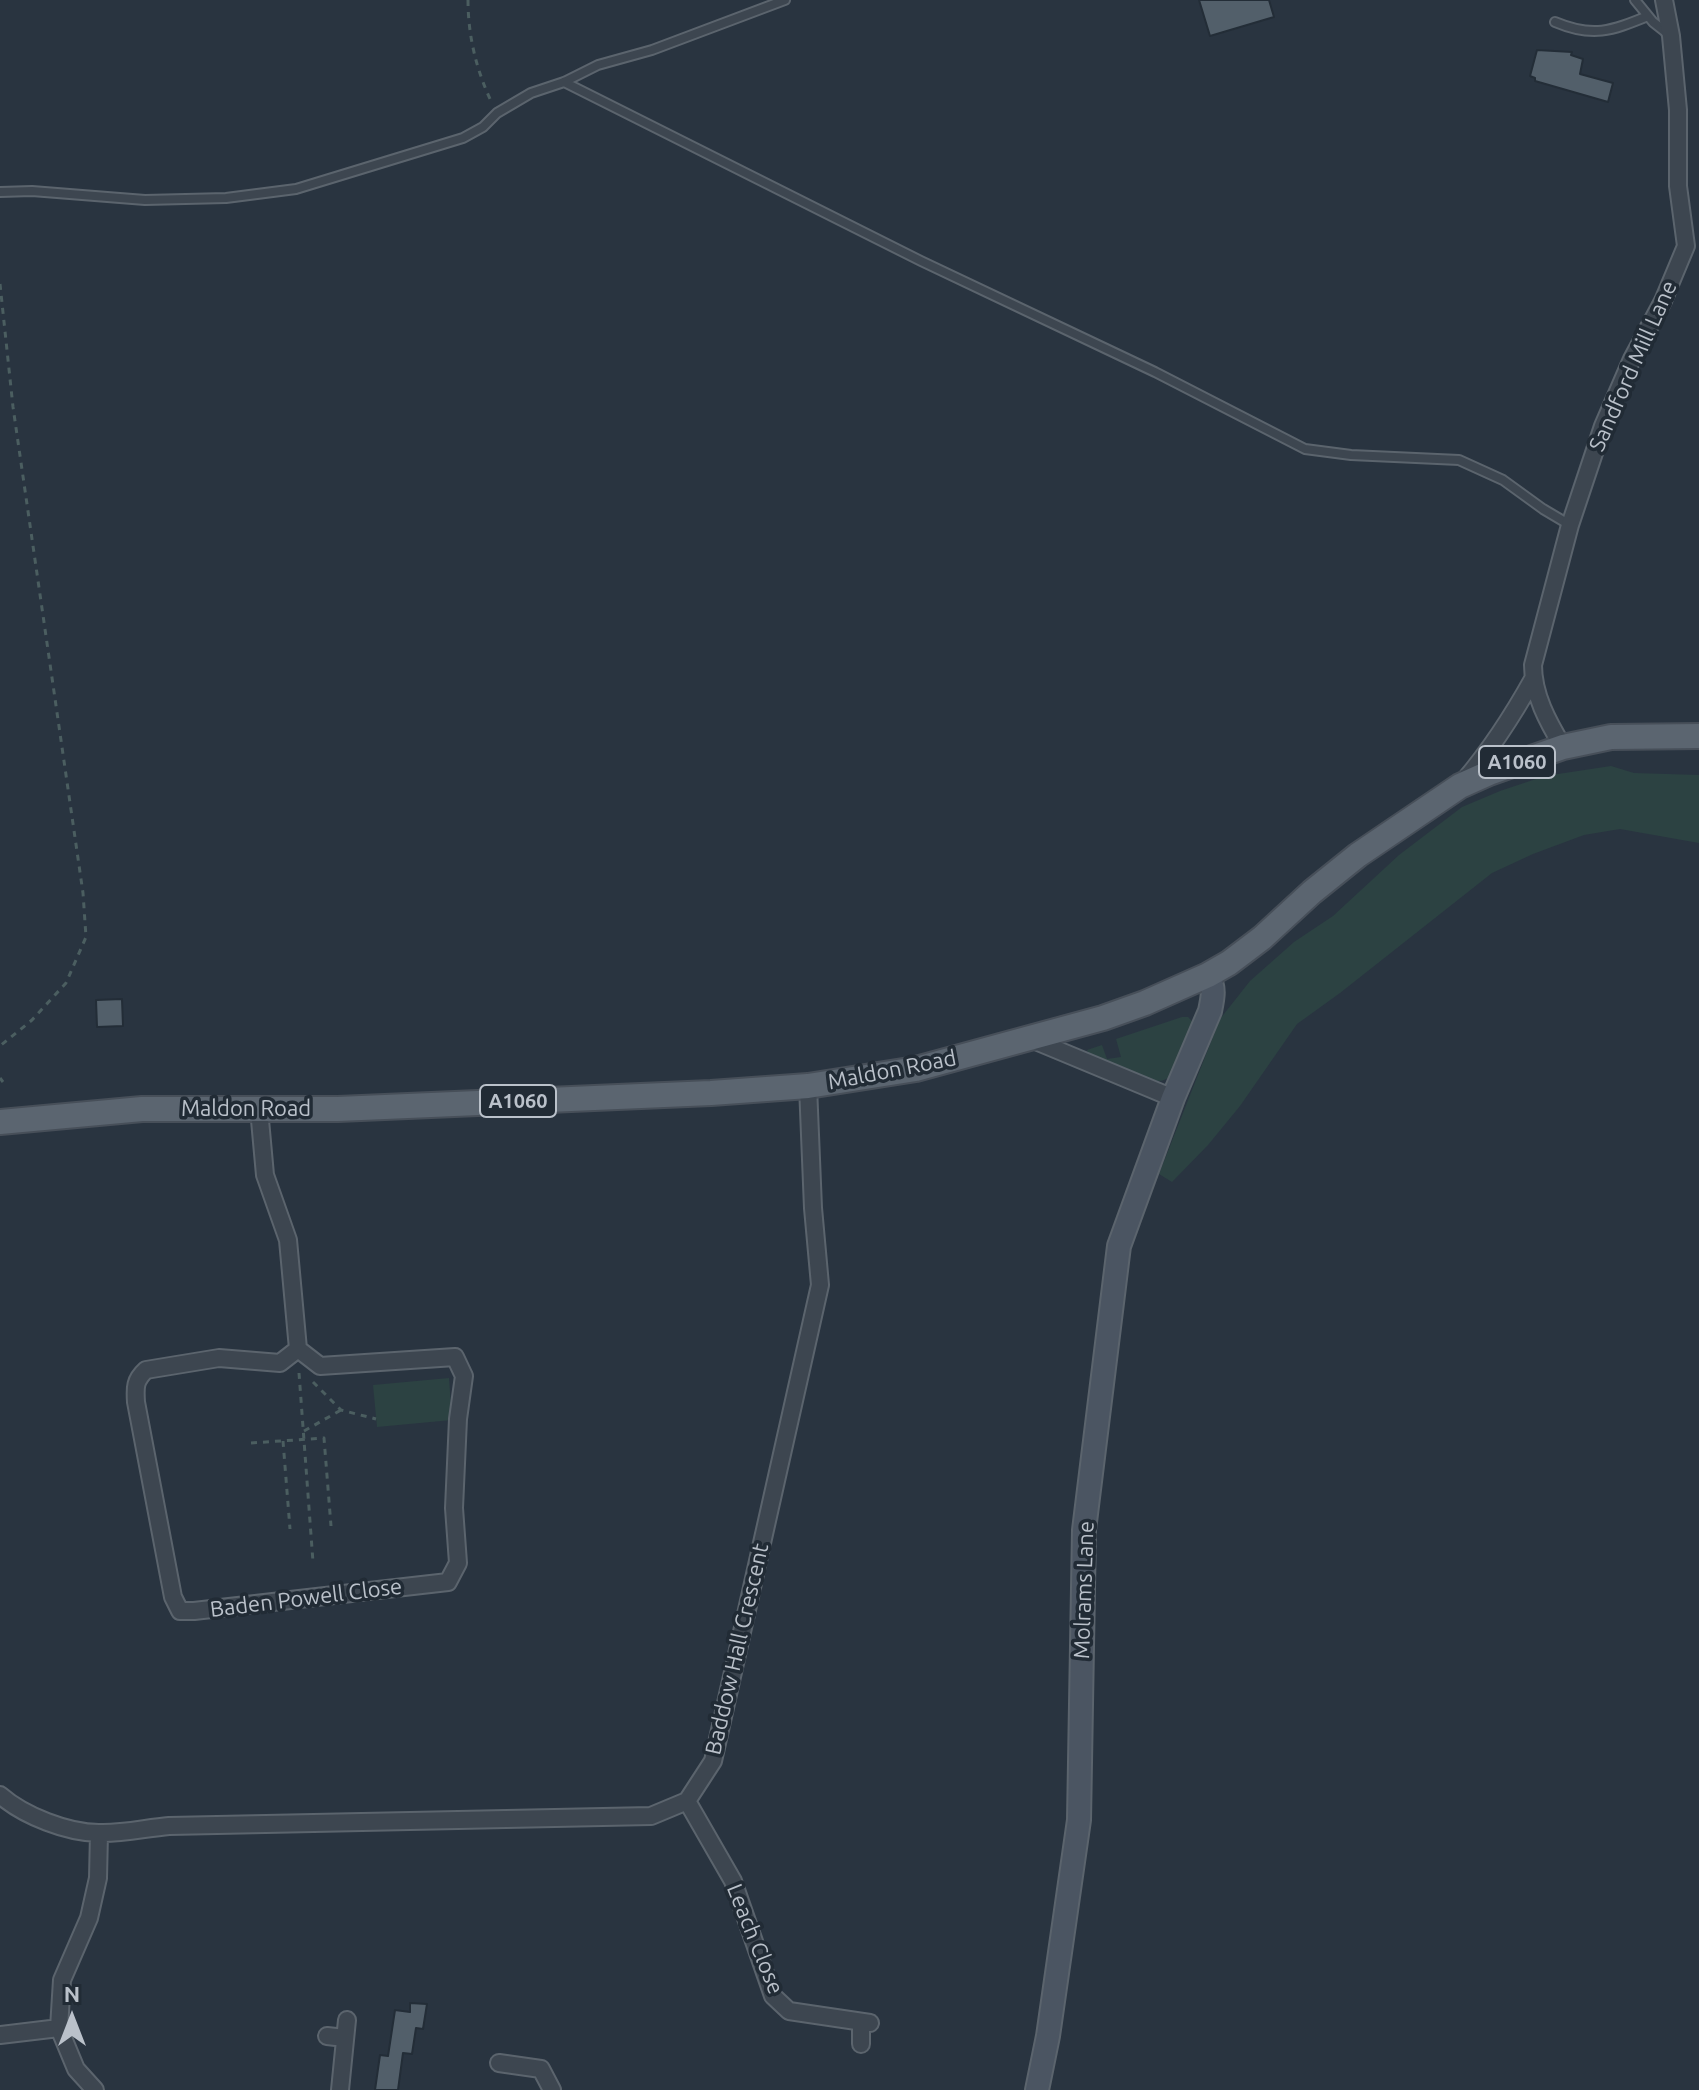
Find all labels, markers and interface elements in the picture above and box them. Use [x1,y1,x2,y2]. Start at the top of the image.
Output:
street label: Sandford Mill Lane [1584,277,1682,455]
road number: A1060 [1479,746,1555,778]
street label: Maldon Road [826,1045,958,1095]
road number: A1060 [480,1085,556,1117]
street label: Maldon Road [181,1096,311,1122]
street label: Molrams Lane [1068,1520,1100,1660]
street label: Baddow Hall Crescent [700,1541,774,1757]
street label: Baden Powell Close [208,1573,404,1623]
street label: Leach Close [721,1880,789,1998]
north arrow [32,1978,112,2058]
text: N [64,1981,80,2006]

